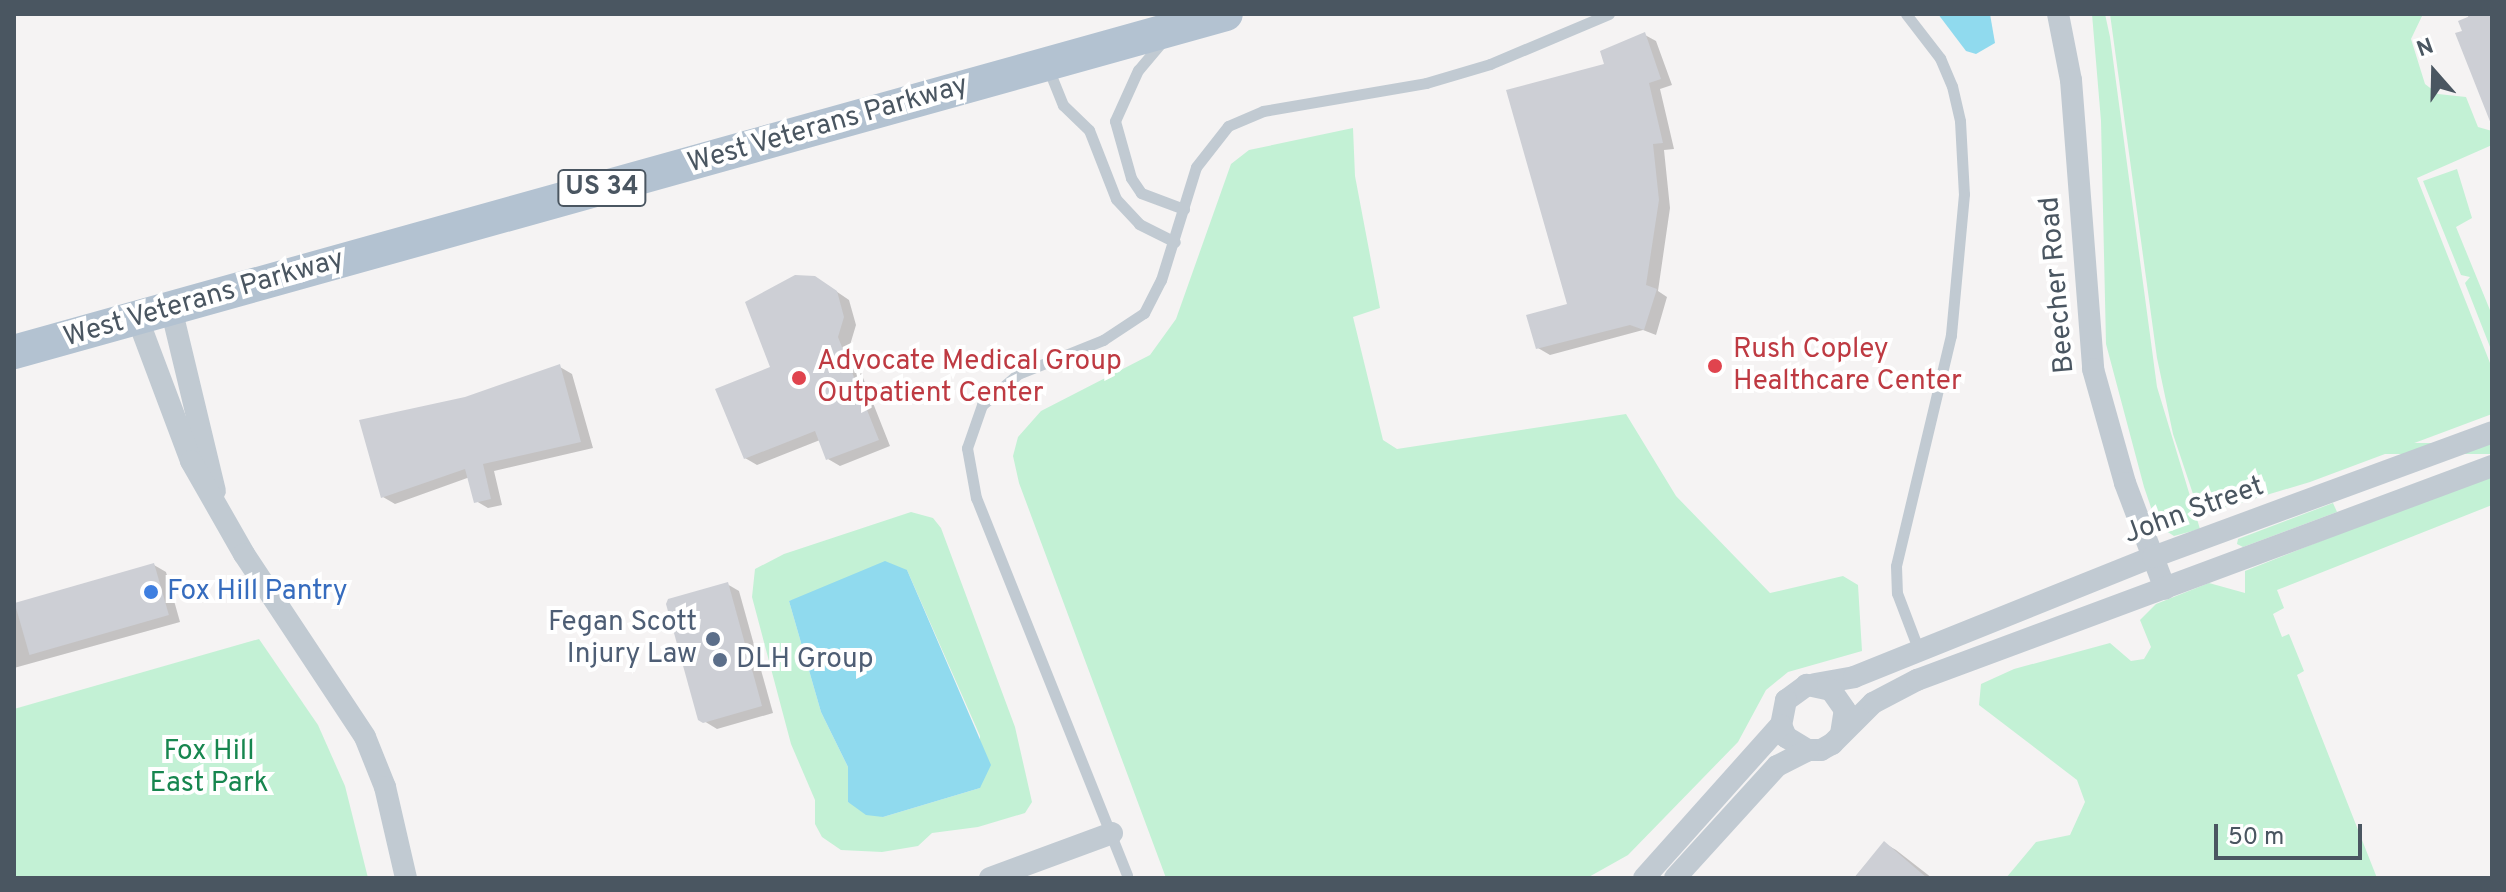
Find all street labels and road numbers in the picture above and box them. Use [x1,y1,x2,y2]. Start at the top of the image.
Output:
street label: West Veterans Parkway [683,69,973,181]
road number: US 34 [556,166,648,210]
street label: Beecher Road [2034,195,2082,375]
street label: West Veterans Parkway [59,243,349,355]
street label: John Street [2119,470,2269,552]

